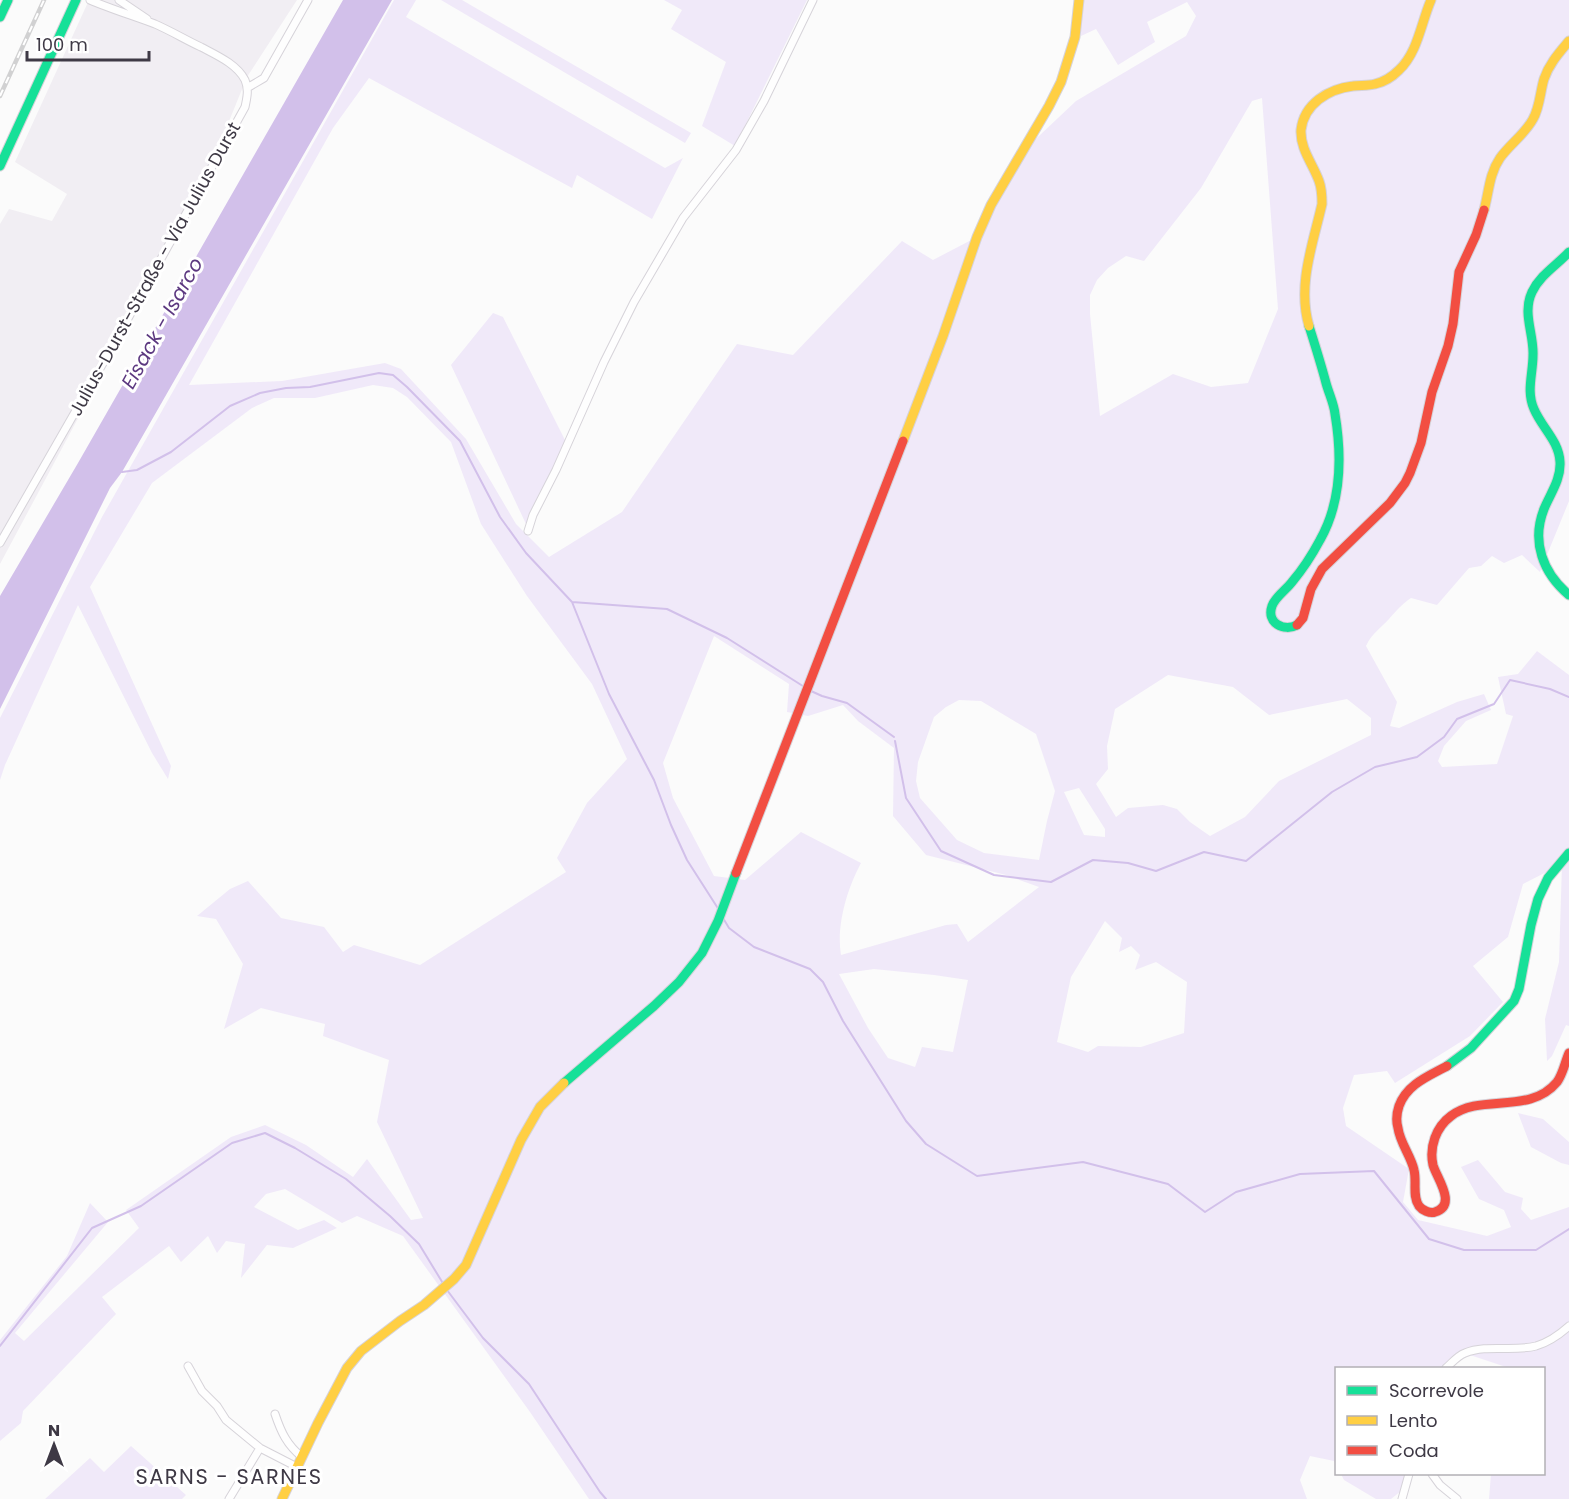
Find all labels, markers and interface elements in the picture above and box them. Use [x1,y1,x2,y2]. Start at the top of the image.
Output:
scale bar [27,24,148,62]
text: 100 m [36,32,88,57]
street label: Julius-Durst-Straße - Via Julius Durst [63,117,246,420]
water label: Eisack - Isarco [114,252,210,394]
legend [1335,1367,1545,1475]
text: Scorrevole [1389,1378,1484,1403]
text: Lento [1389,1408,1438,1433]
north arrow [24,1415,84,1475]
text: N [48,1419,60,1442]
text: Coda [1389,1438,1439,1463]
district label: SARNS - SARNES [135,1462,323,1491]

